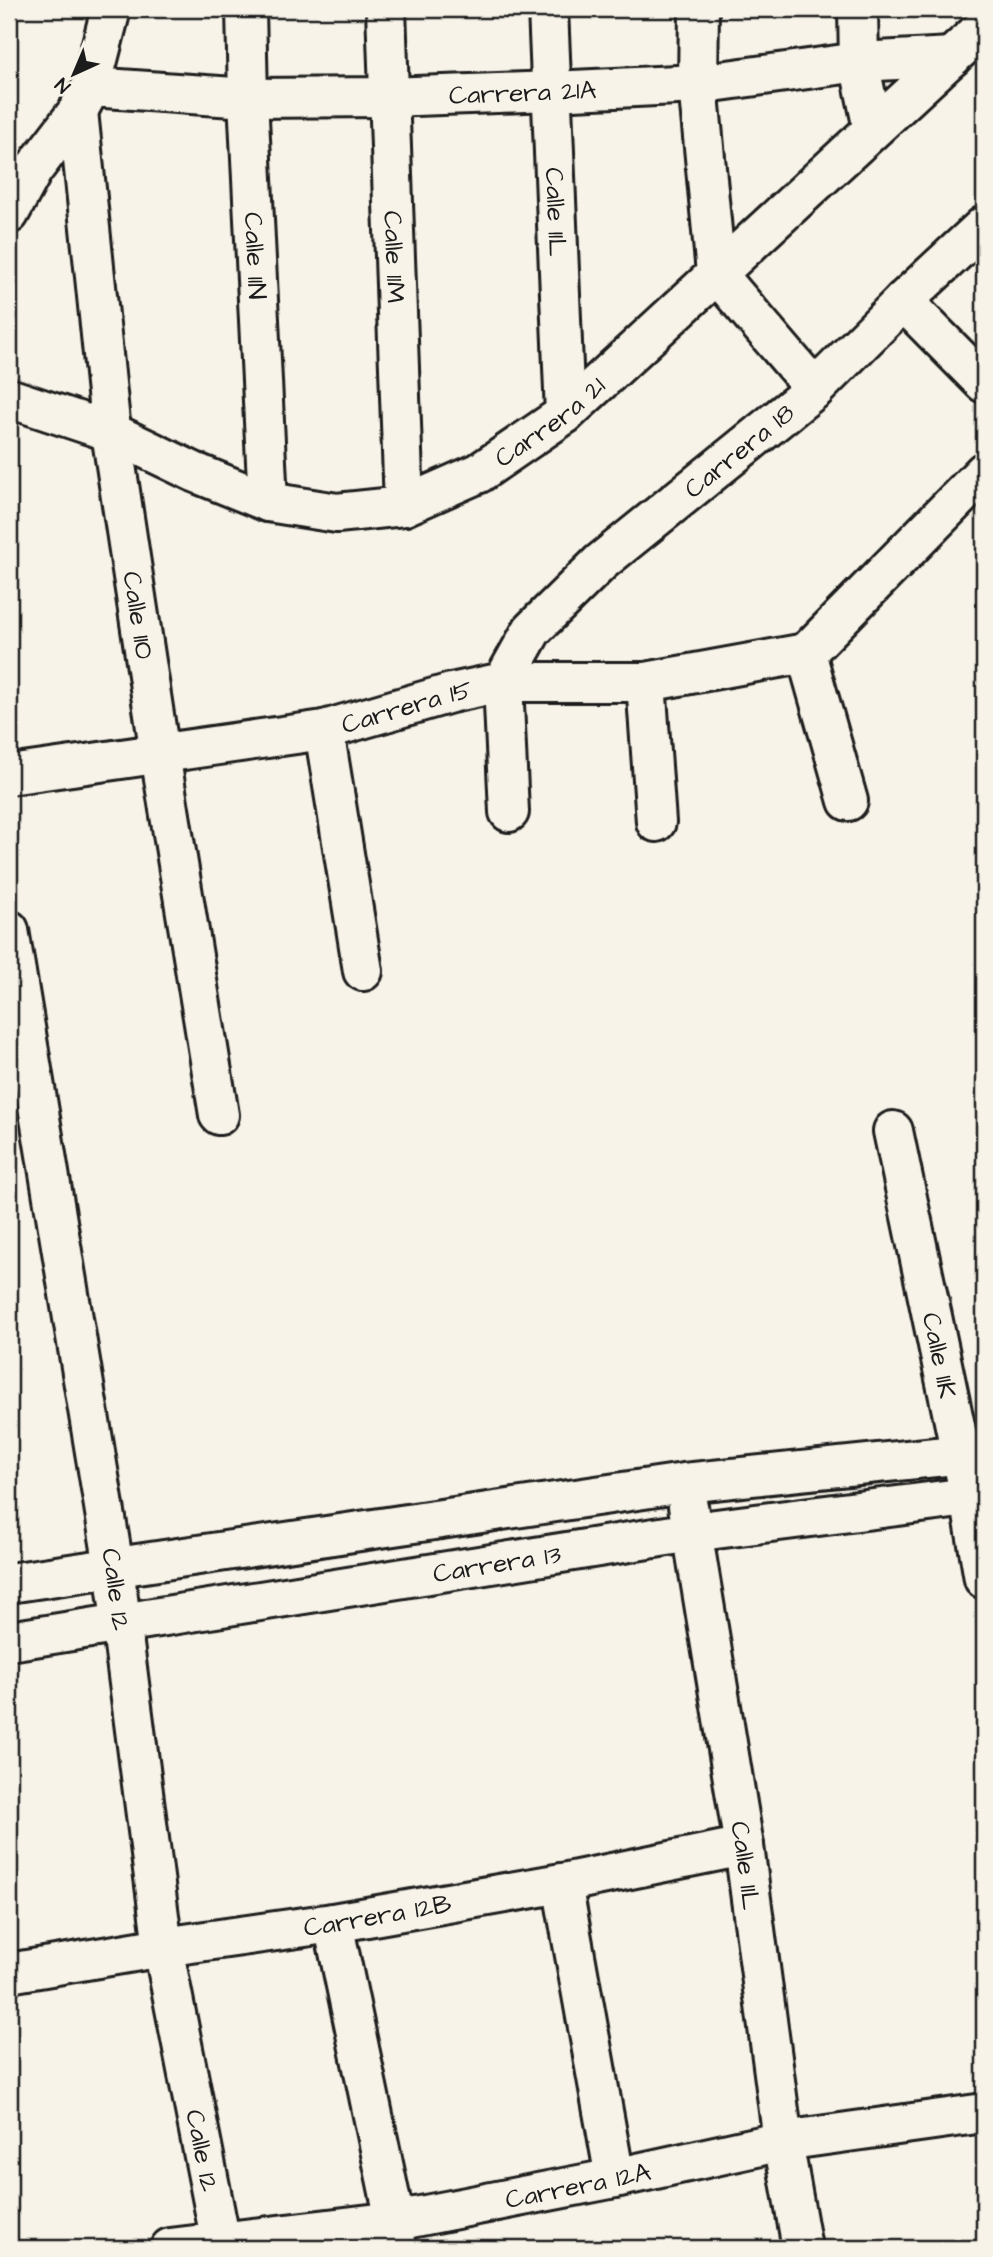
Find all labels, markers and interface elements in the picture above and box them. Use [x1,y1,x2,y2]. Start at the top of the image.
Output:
north arrow [38,38,108,108]
text: N [50,71,77,99]
street label: Carrera 21A [448,72,597,114]
street label: Calle 11L [536,167,575,257]
street label: Calle 11M [374,210,414,304]
street label: Calle 11N [235,211,275,300]
street label: Carrera 21 [488,369,613,476]
street label: Carrera 18 [677,395,803,507]
street label: Calle 11O [113,569,162,662]
street label: Carrera 15 [337,672,475,743]
street label: Calle 11K [913,1309,966,1402]
street label: Carrera 13 [430,1536,564,1592]
street label: Calle 12 [92,1546,139,1633]
street label: Calle 11L [721,1818,769,1912]
street label: Carrera 12B [301,1886,454,1946]
street label: Calle 12 [176,2107,228,2195]
street label: Carrera 12A [502,2154,654,2218]

